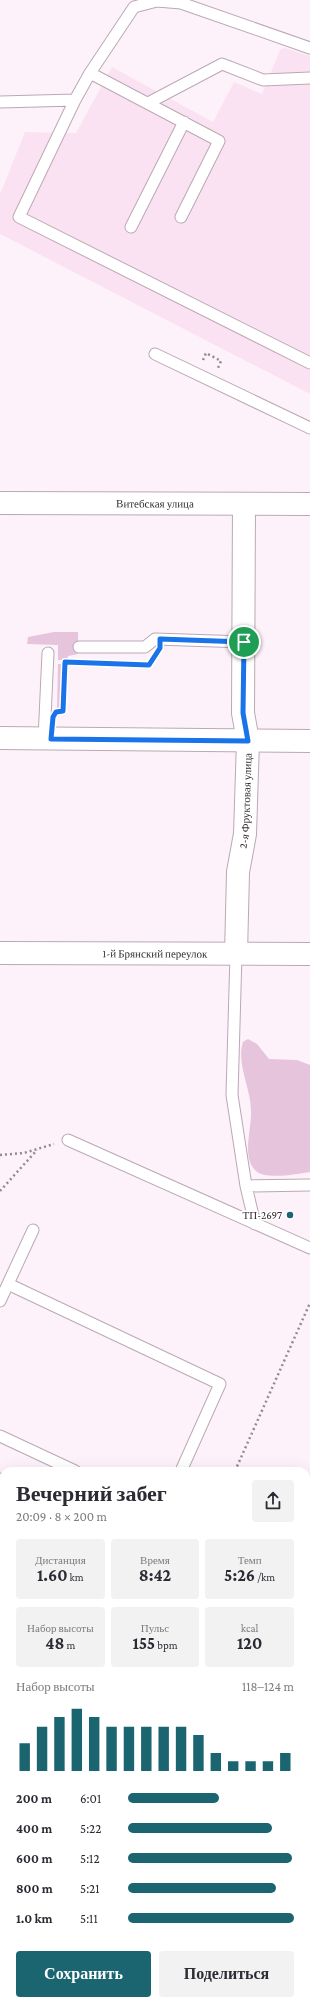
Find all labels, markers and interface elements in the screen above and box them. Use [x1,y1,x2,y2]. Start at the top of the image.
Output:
street label: Витебская улица [116,497,194,510]
pin [227,625,261,659]
icon: arrive [233,631,255,653]
street label: 2-я Фруктовая улица [236,753,254,849]
street label: 1-й Брянский переулок [103,947,208,960]
place label: ТП-2697 [242,1209,282,1221]
marker: ТП-2697 [285,1210,295,1220]
button: share [252,1480,294,1522]
text: Вечерний забег [16,1481,167,1506]
text: 20:09 · 8 × 200 m [16,1509,107,1524]
text: Дистанция [35,1554,86,1566]
text: Время [140,1554,170,1566]
text: Темп [238,1554,262,1566]
text: 1.60 [37,1566,68,1585]
text: 8:42 [139,1566,171,1585]
text: 5:26 [224,1566,255,1585]
text: km [68,1571,84,1583]
text: /km [255,1571,275,1583]
text: Набор высоты [27,1622,94,1634]
text: Пульс [141,1622,169,1634]
text: kcal [241,1622,259,1634]
text: 48 [45,1634,64,1653]
text: 155 [132,1634,155,1653]
text: 120 [237,1634,262,1653]
text: m [64,1639,75,1651]
text: bpm [155,1639,178,1651]
text: Набор высоты [16,1679,95,1694]
text: 118–124 m [242,1679,294,1694]
text: 200 m [16,1791,52,1806]
text: 6:01 [80,1791,101,1806]
text: 400 m [16,1821,52,1836]
text: 5:22 [80,1821,101,1836]
text: 600 m [16,1851,52,1866]
text: 5:12 [80,1851,100,1866]
text: 800 m [16,1881,53,1896]
text: 5:21 [80,1881,100,1896]
text: 1.0 km [16,1911,53,1926]
text: 5:11 [80,1911,98,1926]
button: Сохранить [16,1951,151,1997]
button: Поделиться [159,1951,294,1997]

